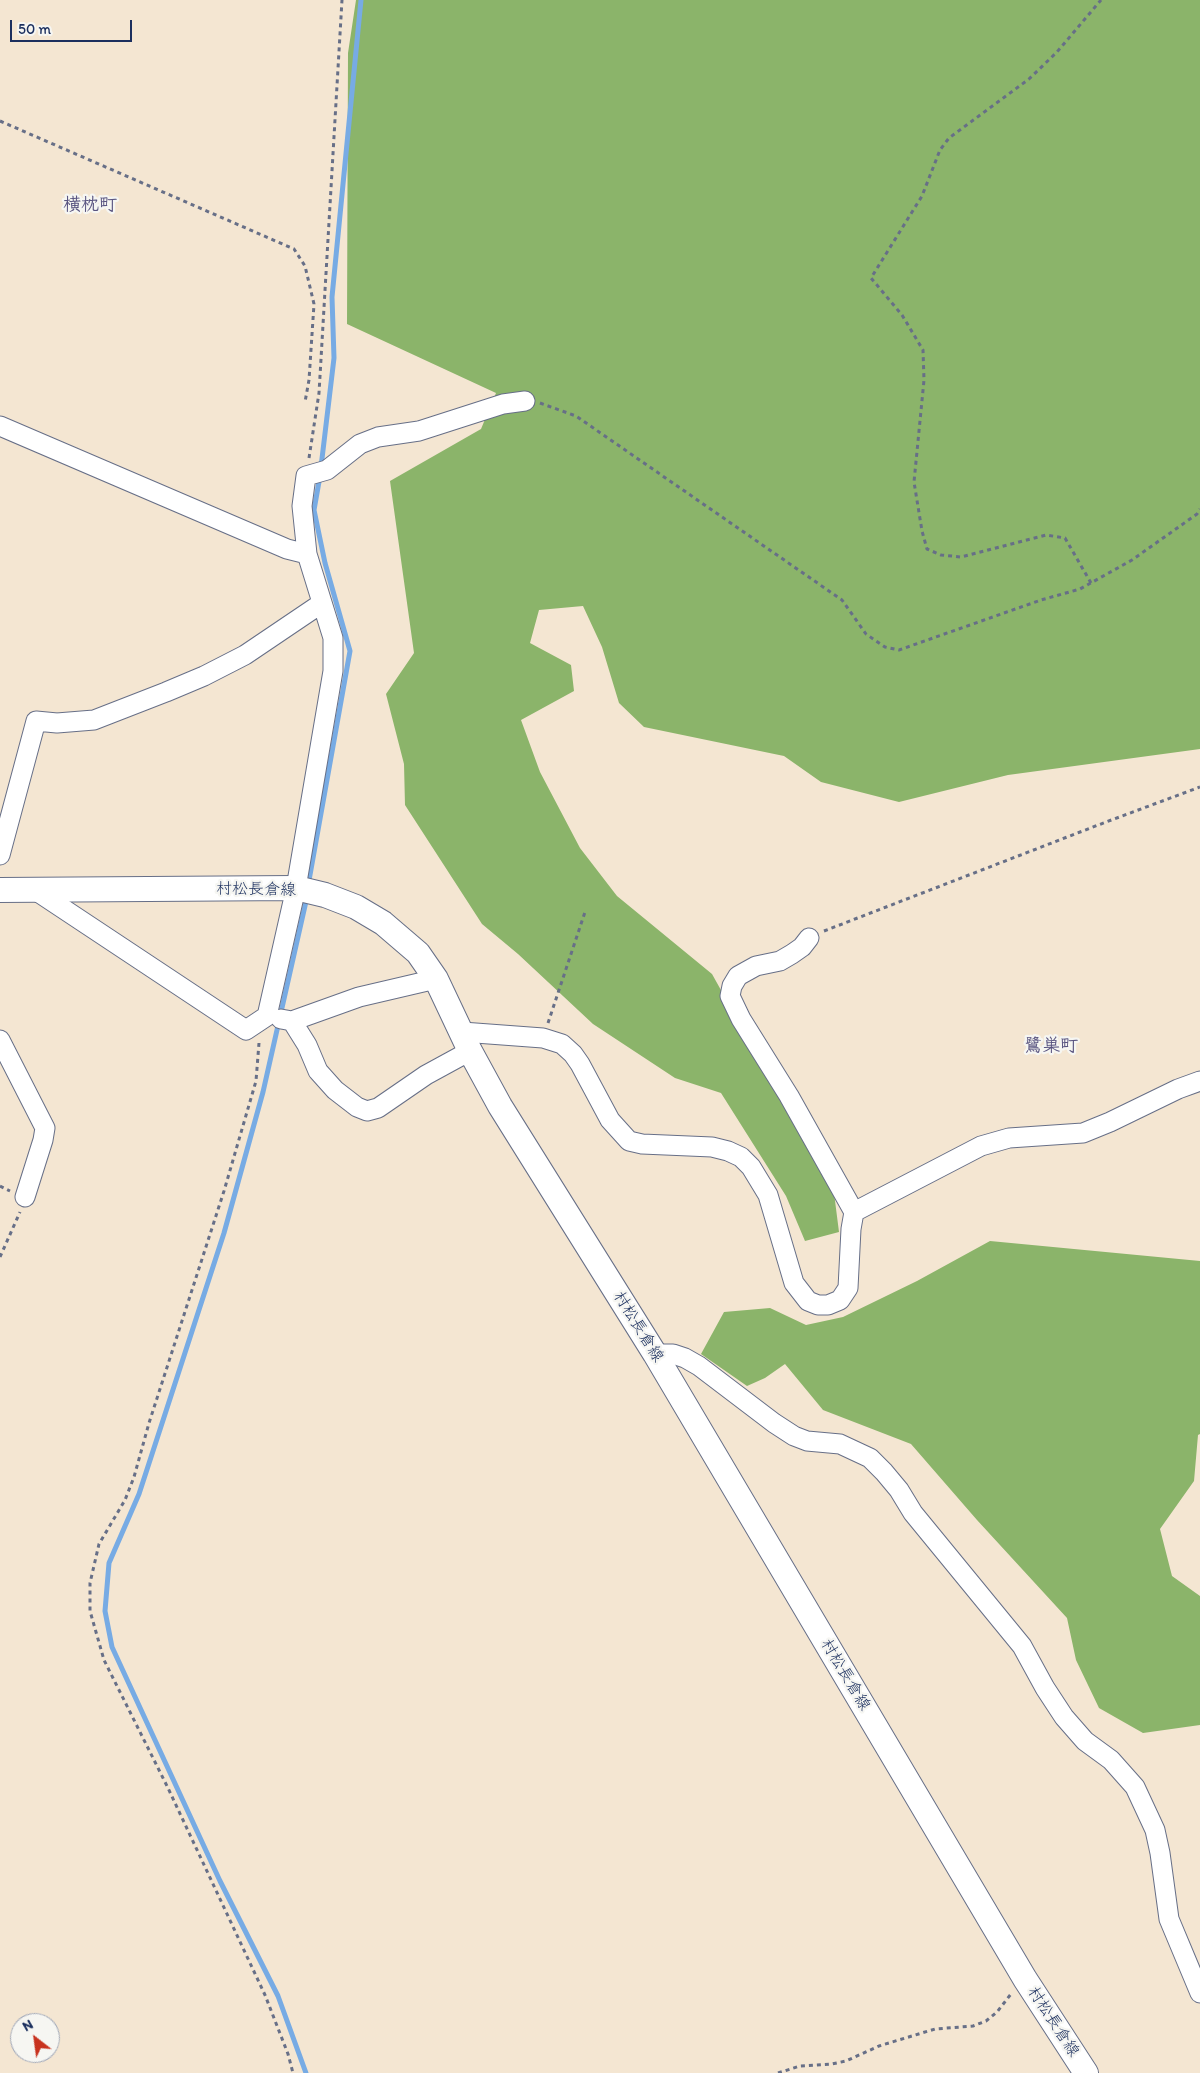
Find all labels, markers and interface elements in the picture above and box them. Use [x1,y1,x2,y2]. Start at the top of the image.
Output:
scale bar [12,10,135,42]
text: 50 m [18,20,51,38]
district label: 横枕町 [63,194,117,216]
street label: 村松長倉線 [216,880,296,900]
district label: 鷺巣町 [1024,1035,1078,1057]
street label: 村松長倉線 [609,1288,667,1366]
street label: 村松長倉線 [816,1636,874,1714]
street label: 村松長倉線 [1023,1983,1083,2061]
north arrow [10,2013,60,2063]
text: N [19,2016,36,2035]

